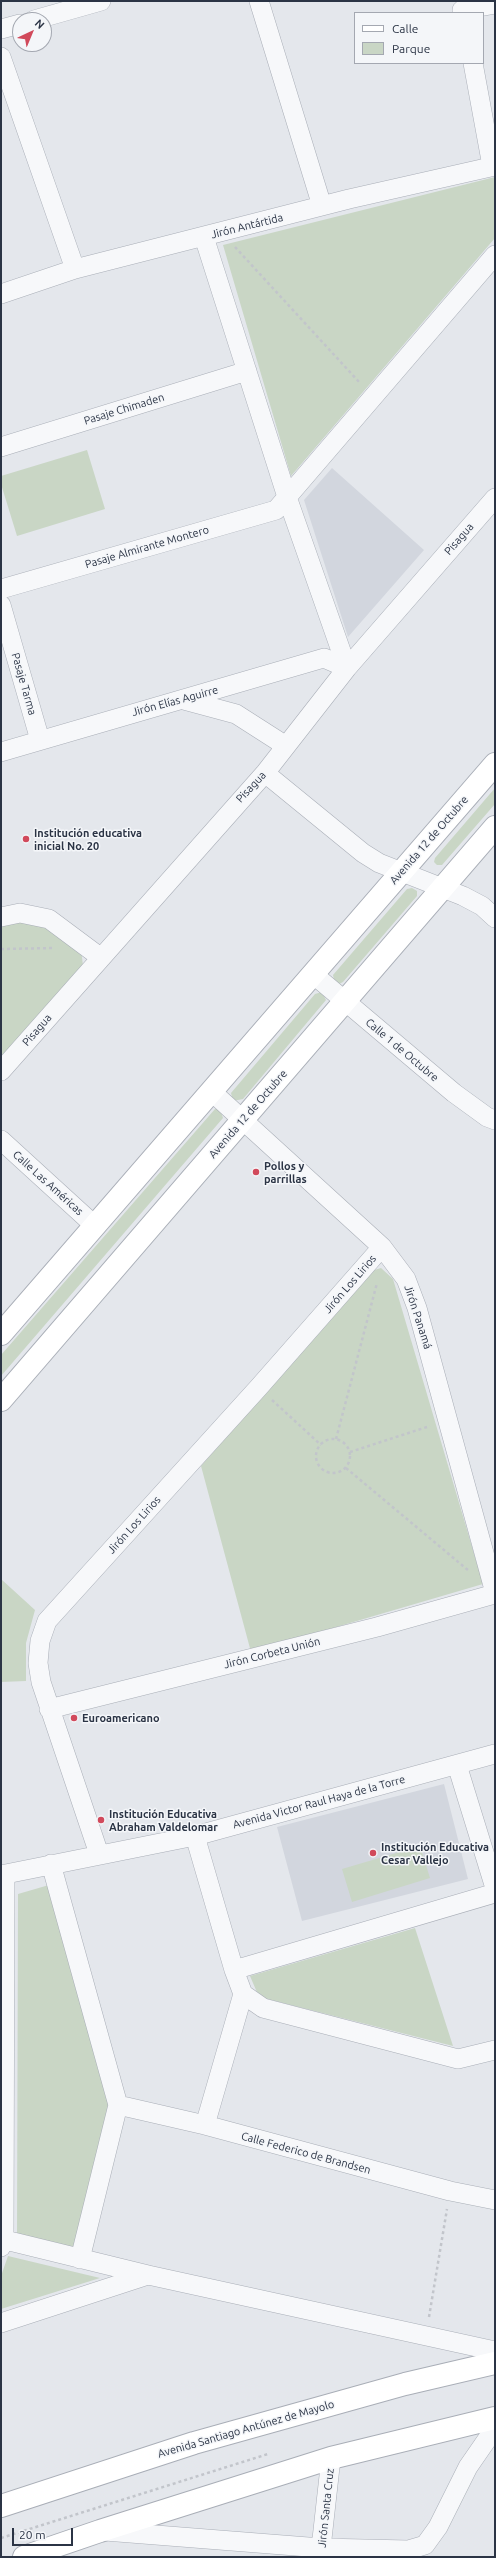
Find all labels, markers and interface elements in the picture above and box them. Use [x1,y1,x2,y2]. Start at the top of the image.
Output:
north arrow [12,12,52,52]
legend [354,12,484,64]
text: N [33,17,47,31]
text: Calle [392,22,418,35]
text: Parque [392,42,430,55]
street label: Jirón Antártida [209,211,285,241]
street label: Pasaje Chimaden [82,390,166,428]
street label: Pisagua [442,520,476,558]
street label: Pasaje Almirante Montero [84,523,210,571]
street label: Pasaje Tarma [9,651,39,717]
street label: Jirón Elías Aguirre [130,683,220,719]
street label: Pisagua [233,769,269,805]
street label: Avenida 12 de Octubre [387,793,471,887]
place label: Institución educativa inicial No. 20 [34,826,142,852]
marker: Institución educativa inicial No. 20 [21,834,31,844]
street label: Pisagua [20,1011,54,1049]
street label: Calle 1 de Octubre [363,1016,441,1084]
street label: Avenida 12 de Octubre [206,1067,290,1161]
street label: Calle Las Américas [10,1148,86,1218]
place label: Pollos y parrillas [264,1159,307,1185]
marker: Pollos y parrillas [251,1167,261,1177]
street label: Jirón Los Lirios [321,1252,379,1316]
street label: Jirón Panamá [401,1283,435,1351]
street label: Jirón Los Lirios [105,1493,163,1557]
street label: Jirón Corbeta Unión [222,1635,322,1671]
place label: Euroamericano [82,1711,160,1725]
marker: Euroamericano [69,1713,79,1723]
street label: Avenida Victor Raul Haya de la Torre [231,1773,407,1831]
place label: Institución Educativa Abraham Valdelomar [109,1807,218,1833]
marker: Institución Educativa Abraham Valdelomar [96,1815,106,1825]
place label: Institución Educativa Cesar Vallejo [381,1840,489,1866]
marker: Institución Educativa Cesar Vallejo [368,1848,378,1858]
street label: Calle Federico de Brandsen [240,2129,372,2177]
street label: Avenida Santiago Antúnez de Mayolo [156,2397,336,2461]
street label: Jirón Santa Cruz [315,2468,337,2548]
scale bar [14,2520,75,2546]
text: 20 m [19,2528,46,2541]

